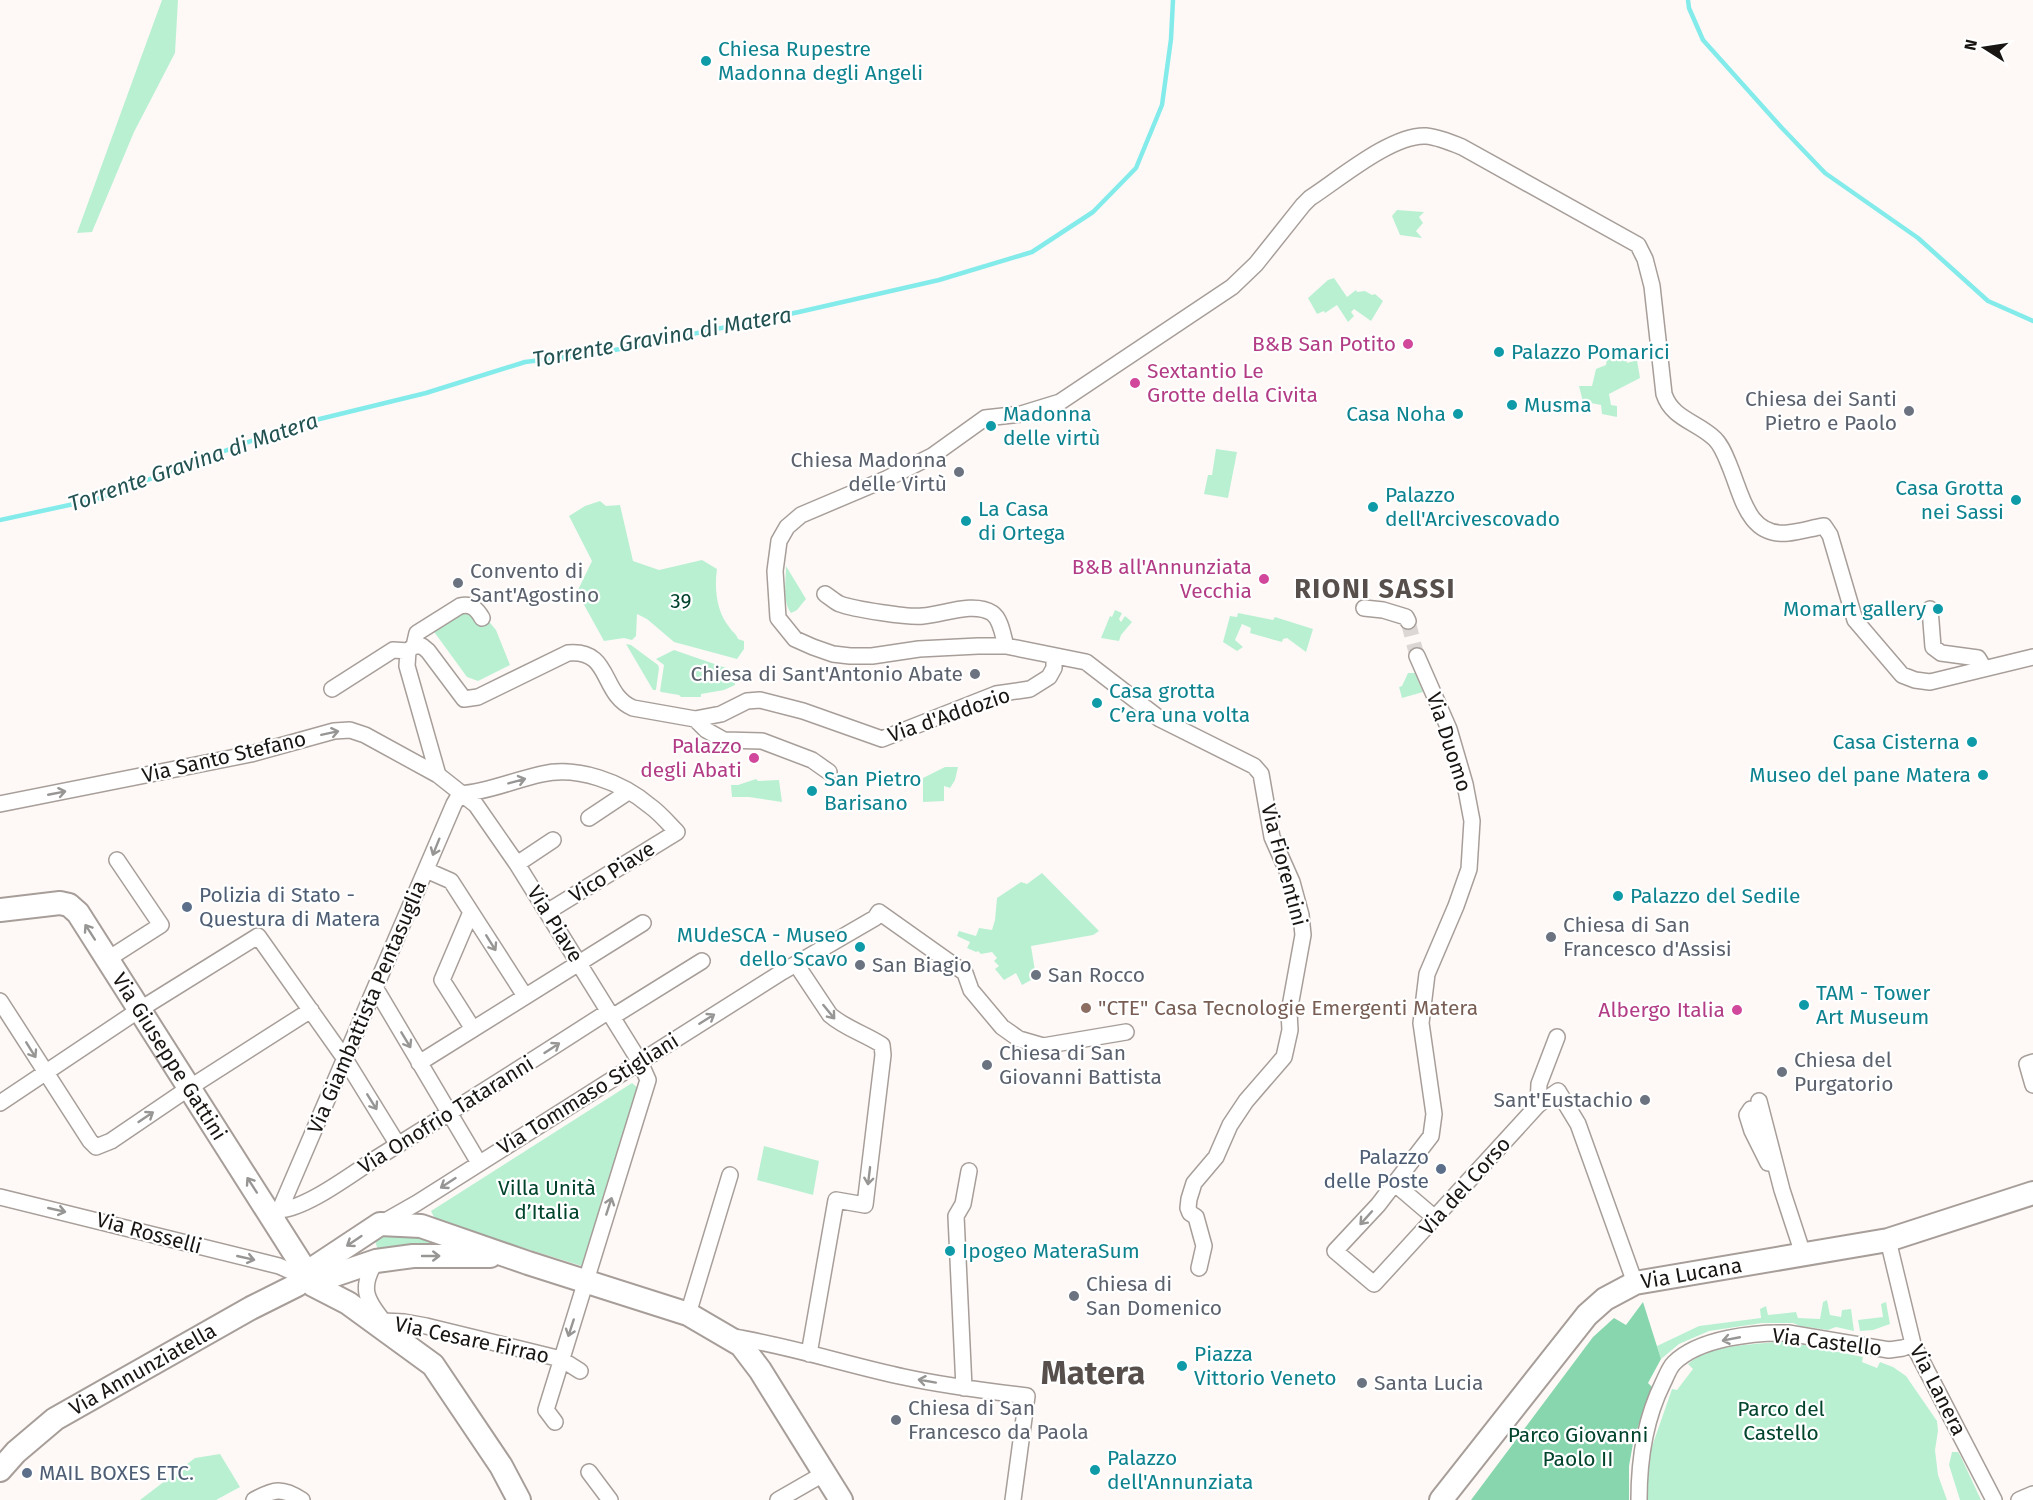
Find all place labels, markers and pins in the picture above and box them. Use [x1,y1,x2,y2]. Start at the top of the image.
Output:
place label: Chiesa Rupestre Madonna degli Angeli [718,36,923,86]
marker: Chiesa Rupestre Madonna degli Angeli [699,54,713,68]
place label: B&B San Potito [1252,331,1396,357]
marker: B&B San Potito [1401,337,1415,351]
place label: Palazzo Pomarici [1511,339,1670,365]
marker: Palazzo Pomarici [1492,345,1506,359]
place label: Sextantio Le Grotte della Civita [1147,358,1318,408]
marker: Sextantio Le Grotte della Civita [1128,376,1142,390]
place label: Chiesa dei Santi Pietro e Paolo [1745,386,1897,436]
place label: Musma [1524,392,1592,418]
marker: Musma [1505,398,1519,412]
place label: Madonna delle virtù [1003,401,1100,451]
place label: Casa Noha [1346,401,1446,427]
marker: Chiesa dei Santi Pietro e Paolo [1902,404,1916,418]
marker: Casa Noha [1451,407,1465,421]
marker: Madonna delle virtù [984,419,998,433]
place label: Chiesa Madonna delle Virtù [791,447,947,497]
marker: Chiesa Madonna delle Virtù [952,465,966,479]
place label: Casa Grotta nei Sassi [1895,475,2004,525]
place label: Palazzo dell'Arcivescovado [1385,482,1560,532]
marker: Casa Grotta nei Sassi [2009,493,2023,507]
place label: La Casa di Ortega [978,496,1065,546]
marker: Palazzo dell'Arcivescovado [1366,500,1380,514]
marker: La Casa di Ortega [959,514,973,528]
place label: B&B all'Annunziata Vecchia [1072,554,1252,604]
place label: Convento di Sant'Agostino [470,558,599,608]
marker: B&B all'Annunziata Vecchia [1257,572,1271,586]
marker: Convento di Sant'Agostino [451,576,465,590]
place label: Momart gallery [1783,596,1927,622]
marker: Momart gallery [1931,602,1945,616]
place label: Chiesa di Sant'Antonio Abate [690,661,963,687]
marker: Chiesa di Sant'Antonio Abate [968,667,982,681]
place label: Casa grotta C’era una volta [1109,678,1250,728]
marker: Casa grotta C’era una volta [1090,696,1104,710]
place label: Casa Cisterna [1833,729,1960,755]
place label: Palazzo degli Abati [640,733,742,783]
marker: Casa Cisterna [1965,735,1979,749]
marker: Palazzo degli Abati [747,751,761,765]
place label: Museo del pane Matera [1749,762,1971,788]
place label: San Pietro Barisano [824,766,922,816]
marker: Museo del pane Matera [1976,768,1990,782]
marker: San Pietro Barisano [805,784,819,798]
place label: Polizia di Stato - Questura di Matera [199,882,380,932]
place label: Palazzo del Sedile [1630,883,1800,909]
marker: Palazzo del Sedile [1611,889,1625,903]
marker: Polizia di Stato - Questura di Matera [180,900,194,914]
place label: Chiesa di San Francesco d'Assisi [1563,912,1732,962]
place label: MUdeSCA - Museo dello Scavo [677,922,848,972]
marker: Chiesa di San Francesco d'Assisi [1544,930,1558,944]
marker: MUdeSCA - Museo dello Scavo [853,940,867,954]
place label: San Biagio [872,952,972,978]
marker: San Biagio [853,958,867,972]
place label: San Rocco [1048,962,1145,988]
marker: San Rocco [1029,968,1043,982]
place label: TAM - Tower Art Museum [1816,980,1930,1030]
place label: "CTE" Casa Tecnologie Emergenti Matera [1098,995,1478,1021]
place label: Albergo Italia [1598,997,1725,1023]
marker: TAM - Tower Art Museum [1797,998,1811,1012]
marker: "CTE" Casa Tecnologie Emergenti Matera [1079,1001,1093,1015]
marker: Albergo Italia [1730,1003,1744,1017]
place label: Chiesa di San Giovanni Battista [999,1040,1162,1090]
place label: Chiesa del Purgatorio [1794,1047,1893,1097]
marker: Chiesa di San Giovanni Battista [980,1058,994,1072]
marker: Chiesa del Purgatorio [1775,1065,1789,1079]
place label: Sant'Eustachio [1494,1087,1633,1113]
marker: Sant'Eustachio [1638,1093,1652,1107]
place label: Palazzo delle Poste [1323,1144,1429,1194]
marker: Palazzo delle Poste [1434,1162,1448,1176]
place label: Ipogeo MateraSum [962,1238,1140,1264]
marker: Ipogeo MateraSum [943,1244,957,1258]
place label: Chiesa di San Domenico [1086,1271,1222,1321]
marker: Chiesa di San Domenico [1067,1289,1081,1303]
place label: Piazza Vittorio Veneto [1194,1341,1336,1391]
marker: Piazza Vittorio Veneto [1175,1359,1189,1373]
place label: Santa Lucia [1374,1370,1483,1396]
marker: Santa Lucia [1355,1376,1369,1390]
place label: Chiesa di San Francesco da Paola [908,1395,1089,1445]
marker: Chiesa di San Francesco da Paola [889,1413,903,1427]
place label: Palazzo dell'Annunziata [1107,1445,1254,1495]
place label: MAIL BOXES ETC. [39,1460,194,1486]
marker: Palazzo dell'Annunziata [1088,1463,1102,1477]
marker: MAIL BOXES ETC. [20,1466,34,1480]

